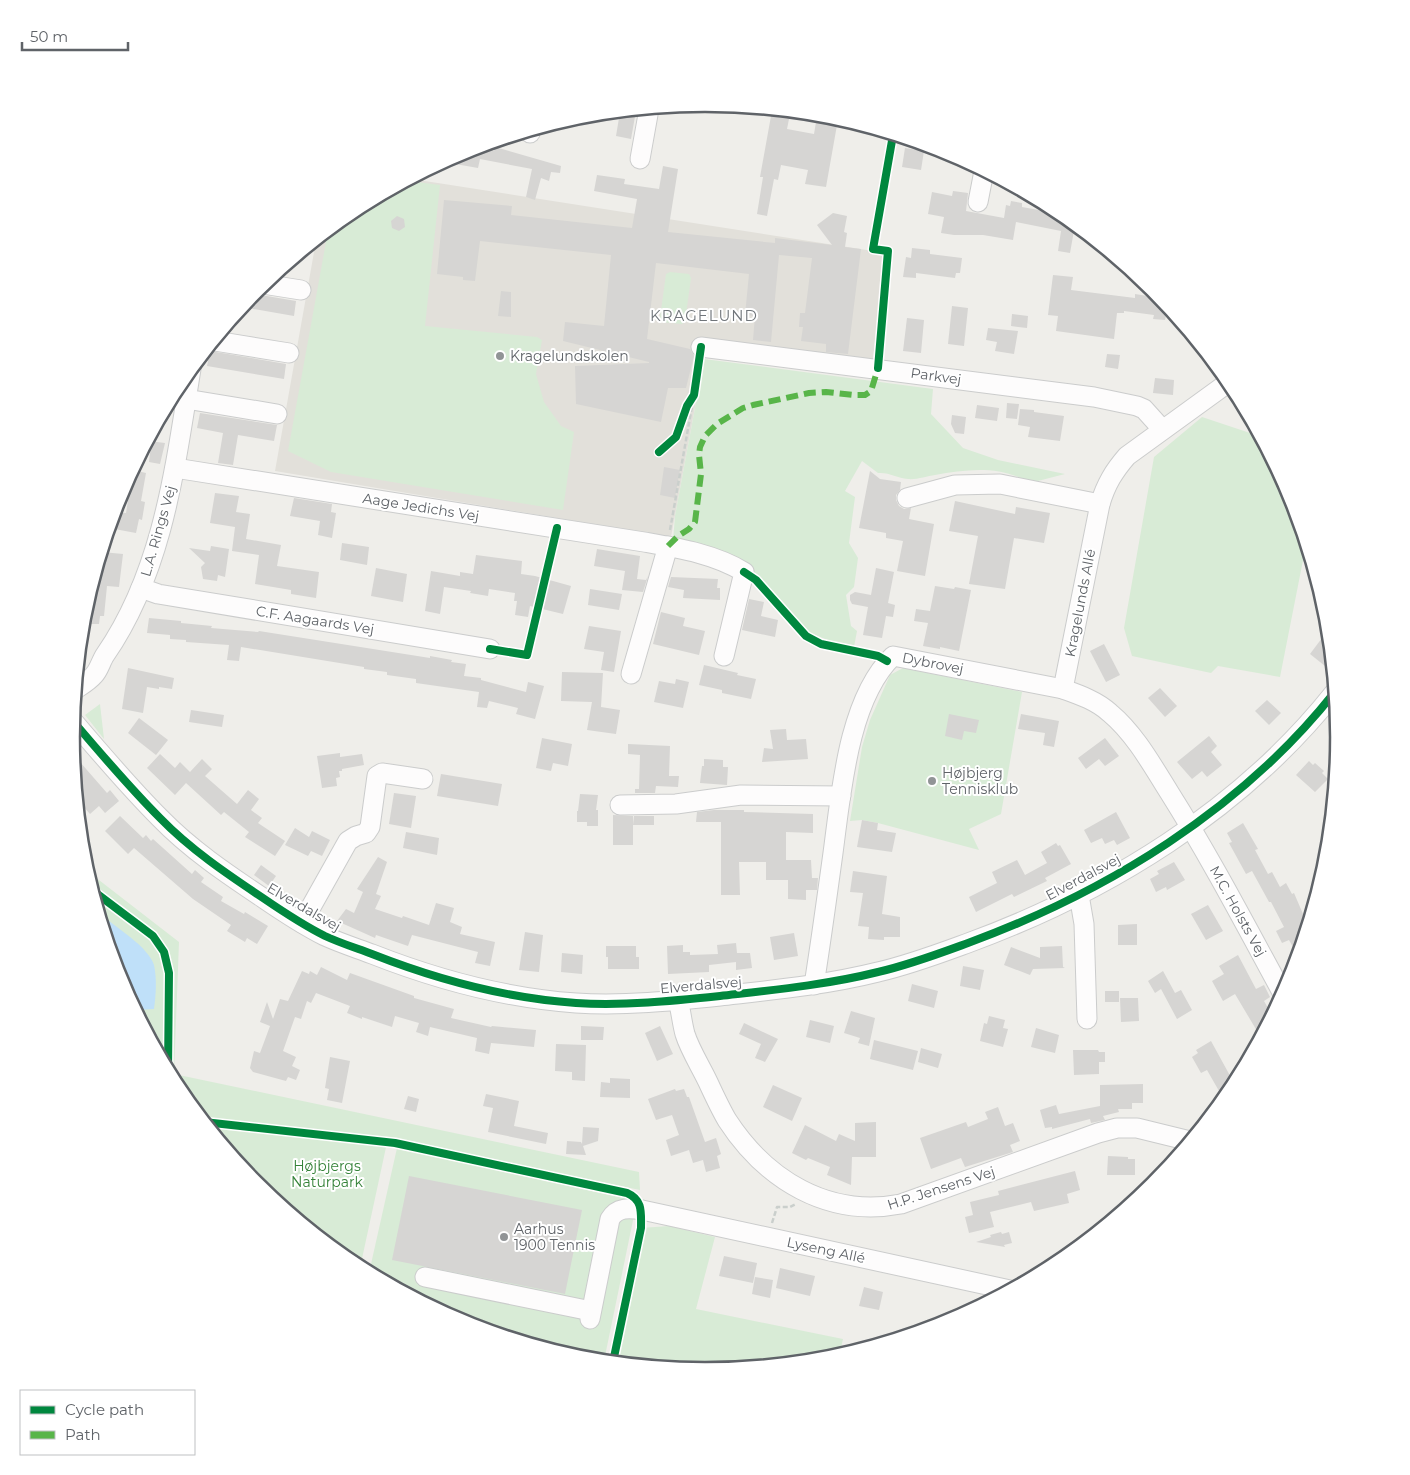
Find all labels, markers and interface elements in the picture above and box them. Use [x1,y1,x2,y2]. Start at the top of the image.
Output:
scale bar [22,20,129,52]
text: 50 m [30,27,68,46]
district label: KRAGELUND [650,306,758,325]
place label: Kragelundskolen [510,347,629,365]
marker: Kragelundskolen [494,350,506,362]
street label: Parkvej [909,364,963,388]
street label: L.A. Rings Vej [136,483,180,579]
street label: Aage Jedichs Vej [361,489,481,525]
street label: Kragelunds Allé [1061,547,1099,659]
street label: C.F. Aagaards Vej [255,602,375,638]
street label: Dybrovej [901,648,965,678]
place label: Højbjerg Tennisklub [942,764,1018,798]
marker: Højbjerg Tennisklub [926,775,938,787]
street label: Elverdalsvej [1042,850,1124,904]
street label: M.C. Holsts Vej [1206,862,1270,960]
street label: Elverdalsvej [264,879,344,935]
street label: Elverdalsvej [659,972,743,998]
park label: Højbjergs Naturpark [291,1157,364,1191]
street label: H.P. Jensens Vej [885,1162,997,1214]
place label: Aarhus 1900 Tennis [514,1220,595,1254]
marker: Aarhus 1900 Tennis [498,1231,510,1243]
street label: Lyseng Allé [785,1233,867,1267]
legend [20,1390,195,1455]
text: Cycle path [65,1400,144,1419]
text: Path [65,1425,101,1444]

